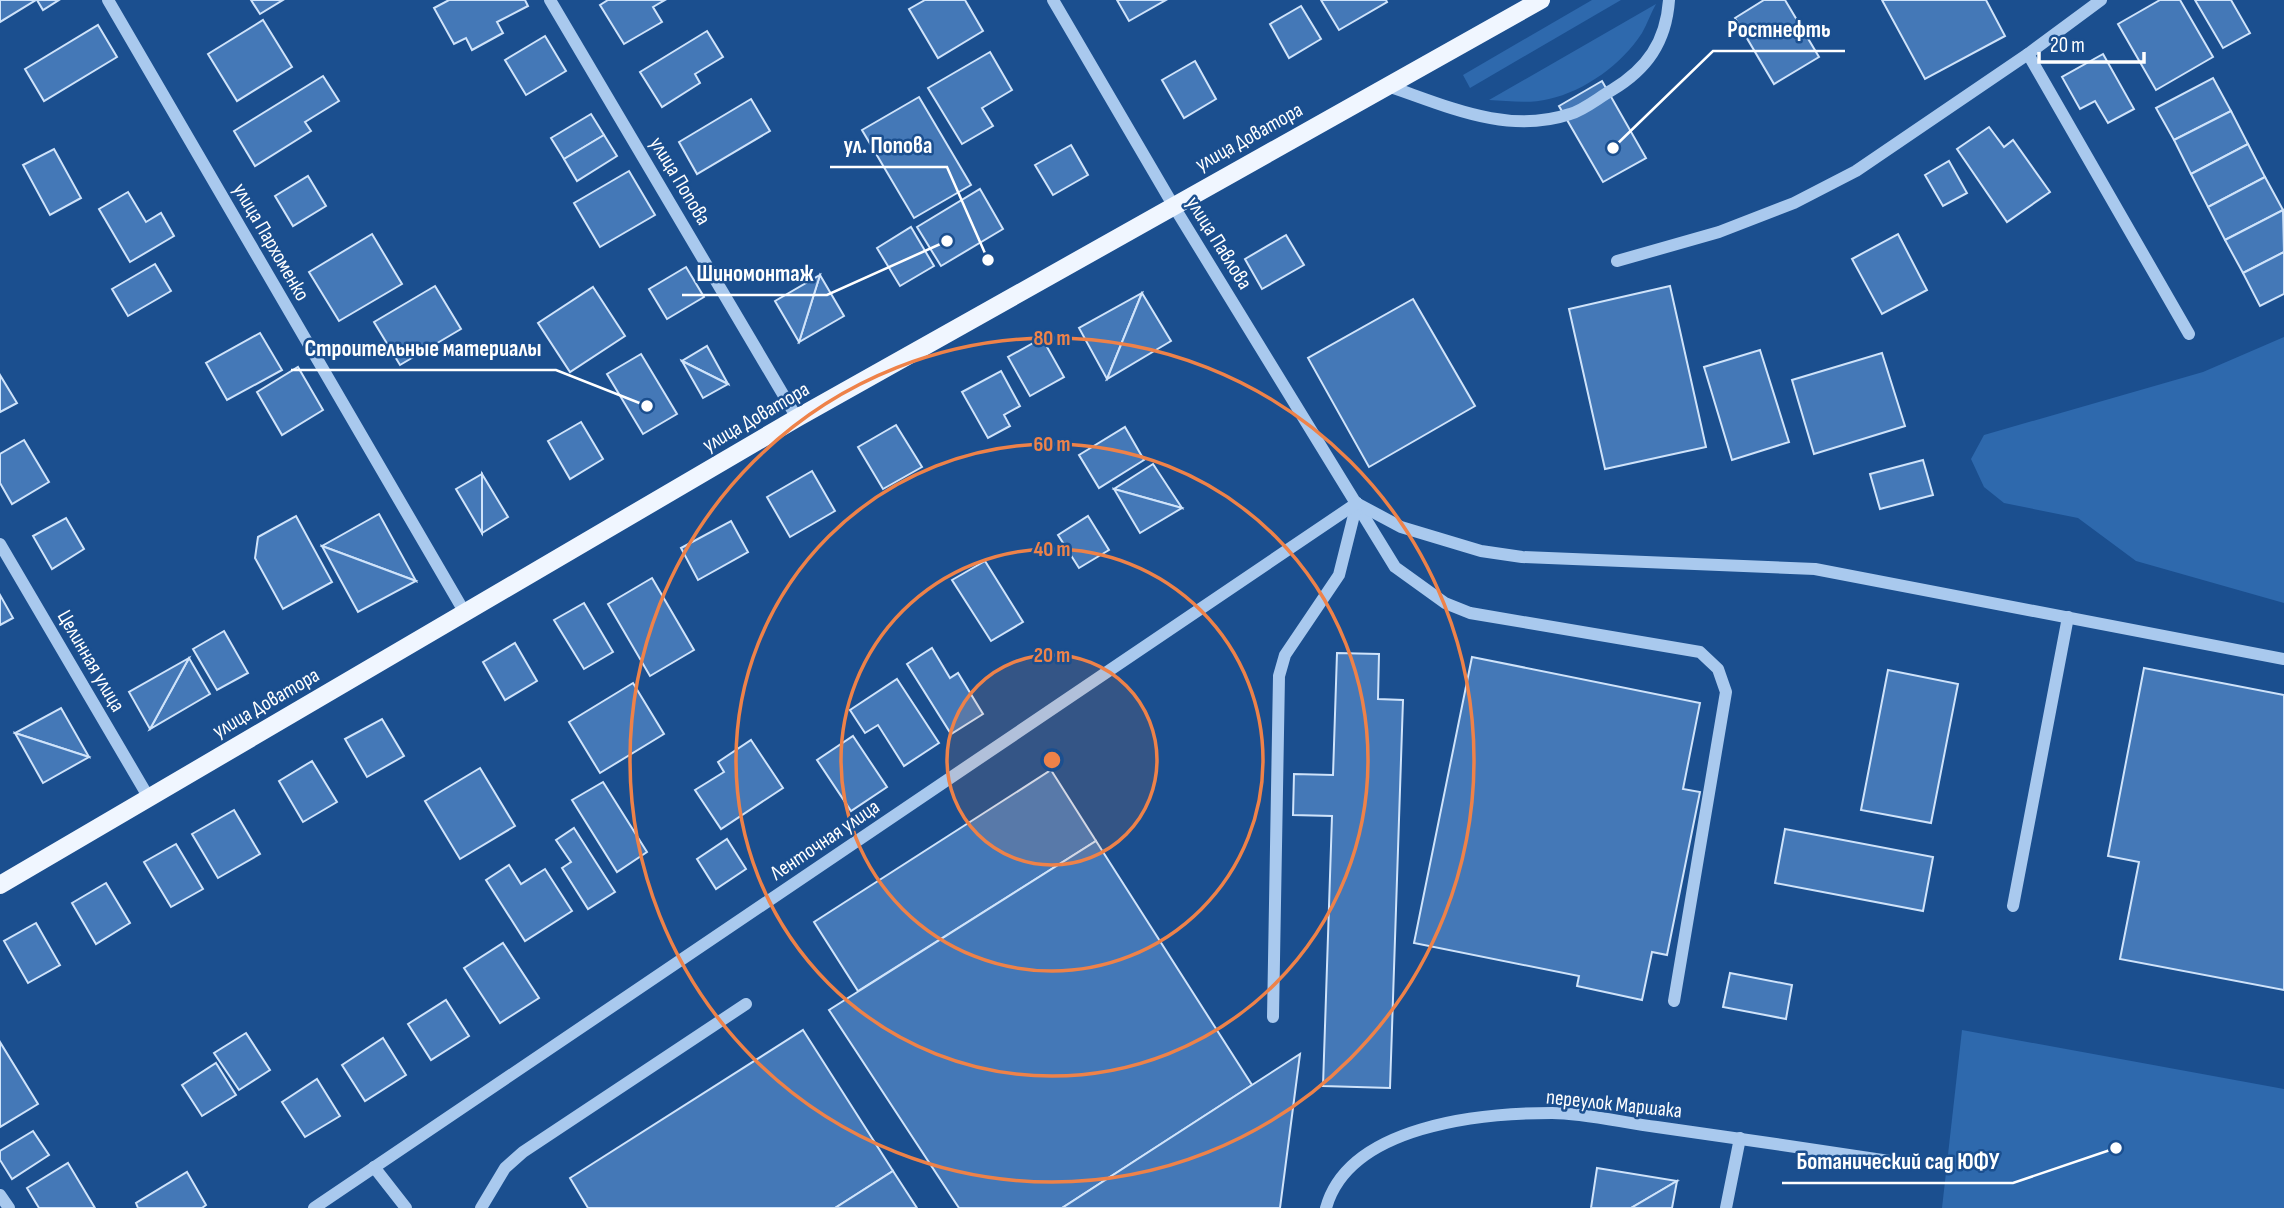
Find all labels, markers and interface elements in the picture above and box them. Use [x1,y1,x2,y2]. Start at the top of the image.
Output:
callout: Ростнефть [1713,7,1845,51]
text: Ростнефть [1727,16,1831,44]
scale bar [2039,21,2144,65]
text: 20 m [2050,33,2085,58]
street label: улица Доватора [1191,97,1307,177]
callout: ул. Попова [830,123,947,167]
street label: улица Попова [644,132,716,230]
text: ул. Попова [844,132,932,160]
street label: улица Пархоменко [227,179,315,305]
street label: улица Павлова [1181,192,1257,294]
callout: Шиномонтаж [682,251,827,295]
text: Шиномонтаж [696,260,814,288]
callout: Строительные материалы [291,326,556,370]
text: 80 m [1033,326,1071,351]
text: Строительные материалы [304,335,542,363]
street label: улица Доватора [698,376,814,458]
text: 60 m [1033,432,1071,457]
text: 40 m [1034,537,1070,562]
street label: Целинная улица [52,606,130,716]
text: 20 m [1034,643,1070,668]
street label: улица Доватора [208,662,324,744]
centre of rings [1040,748,1064,772]
street label: Ленточная улица [765,794,884,886]
street label: переулок Маршака [1545,1084,1683,1124]
callout: Ботанический сад ЮФУ [1782,1139,2013,1183]
text: Ботанический сад ЮФУ [1797,1148,2000,1176]

